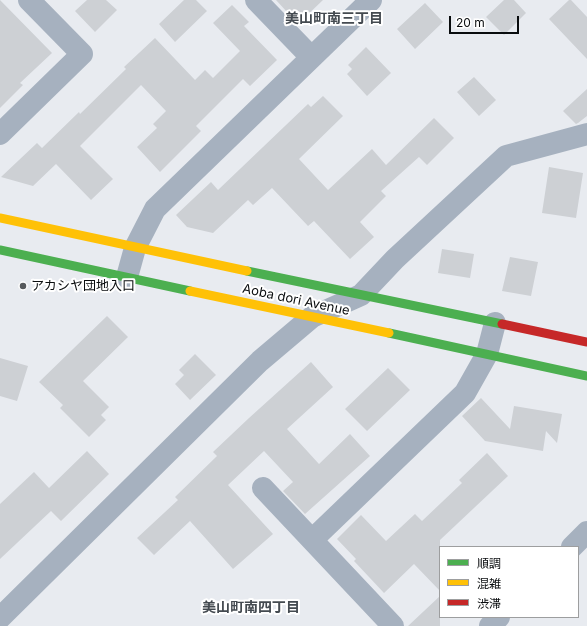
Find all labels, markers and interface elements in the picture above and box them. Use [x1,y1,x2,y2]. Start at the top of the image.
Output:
scale bar [451,8,521,34]
district label: 美山町南三丁目 [285,11,383,27]
text: 20 m [456,15,485,30]
place label: アカシヤ団地入口 [31,278,135,294]
marker: アカシヤ団地入口 [18,281,28,291]
street label: Aoba dori Avenue [241,281,351,319]
legend [439,546,579,618]
text: 順調 [477,556,501,571]
text: 混雑 [477,576,501,591]
text: 渋滞 [477,596,501,611]
district label: 美山町南四丁目 [202,600,300,616]

